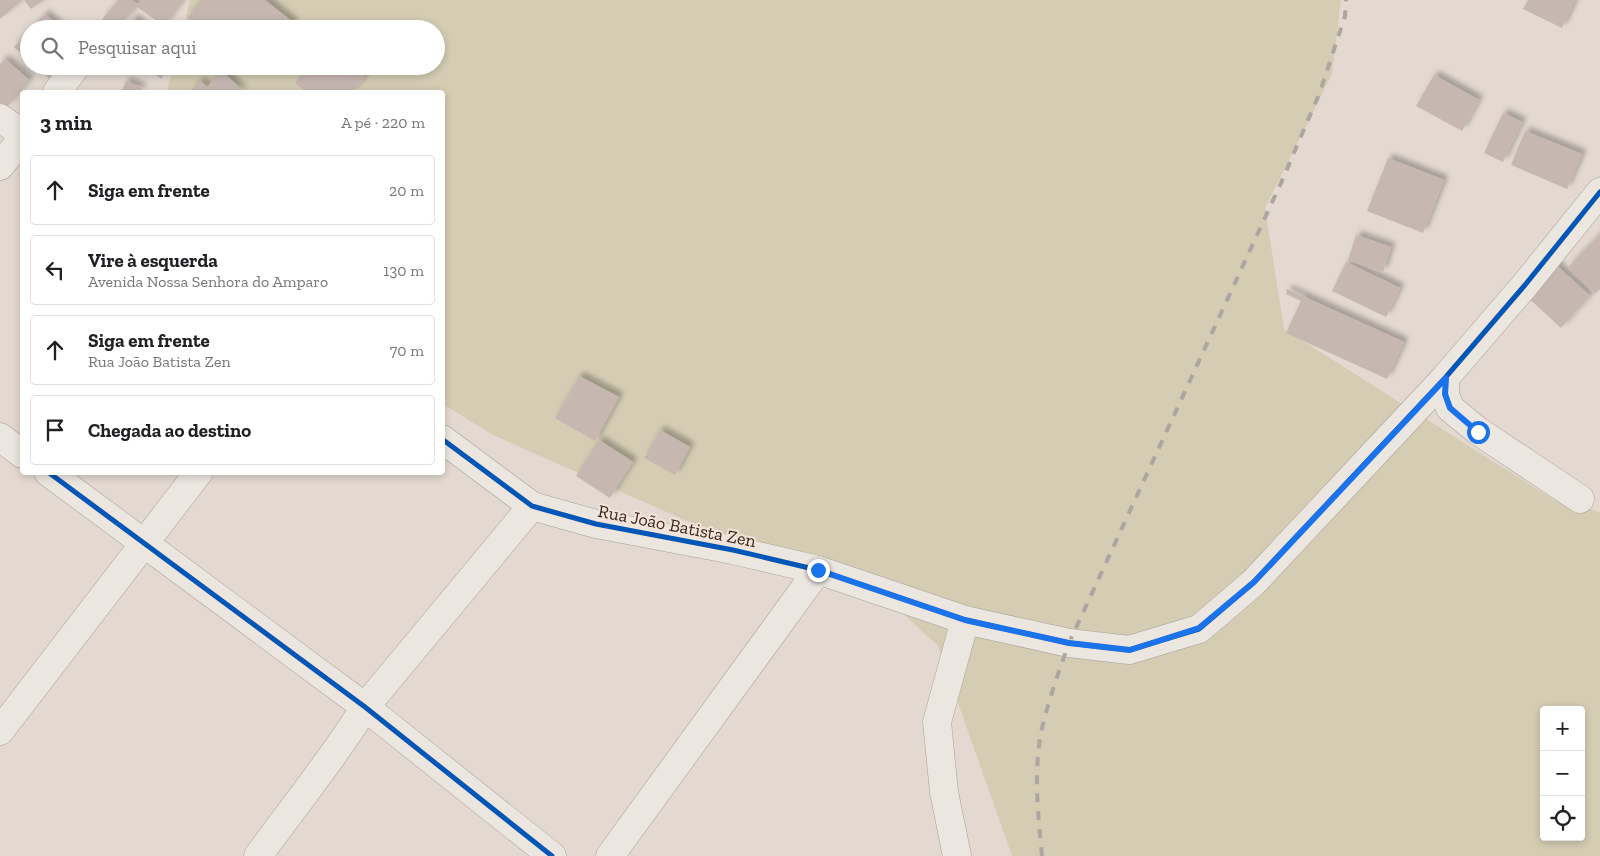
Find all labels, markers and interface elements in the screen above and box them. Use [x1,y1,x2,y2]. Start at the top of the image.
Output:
search box [20,20,445,75]
icon: search [38,34,66,62]
text: Pesquisar aqui [78,36,197,59]
text: 3 min [40,110,92,135]
text: A pé · 220 m [341,113,425,132]
icon: ahead [41,176,69,204]
text: Siga em frente [88,179,210,202]
text: 20 m [389,181,424,200]
text: Vire à esquerda [88,249,218,272]
icon: left [41,256,69,284]
text: 130 m [383,261,424,280]
text: Avenida Nossa Senhora do Amparo [88,272,328,291]
text: Siga em frente [88,329,210,352]
icon: ahead [41,336,69,364]
text: 70 m [390,341,424,360]
text: Rua João Batista Zen [88,352,231,371]
icon: arrive [41,416,69,444]
text: Chegada ao destino [88,419,251,442]
route start [1467,421,1490,444]
street label: Rua João Batista Zen [596,500,759,552]
route end [807,559,830,582]
map controls [1540,706,1585,841]
button: + [1540,706,1585,751]
button: − [1540,751,1585,796]
button: locate [1540,796,1585,841]

